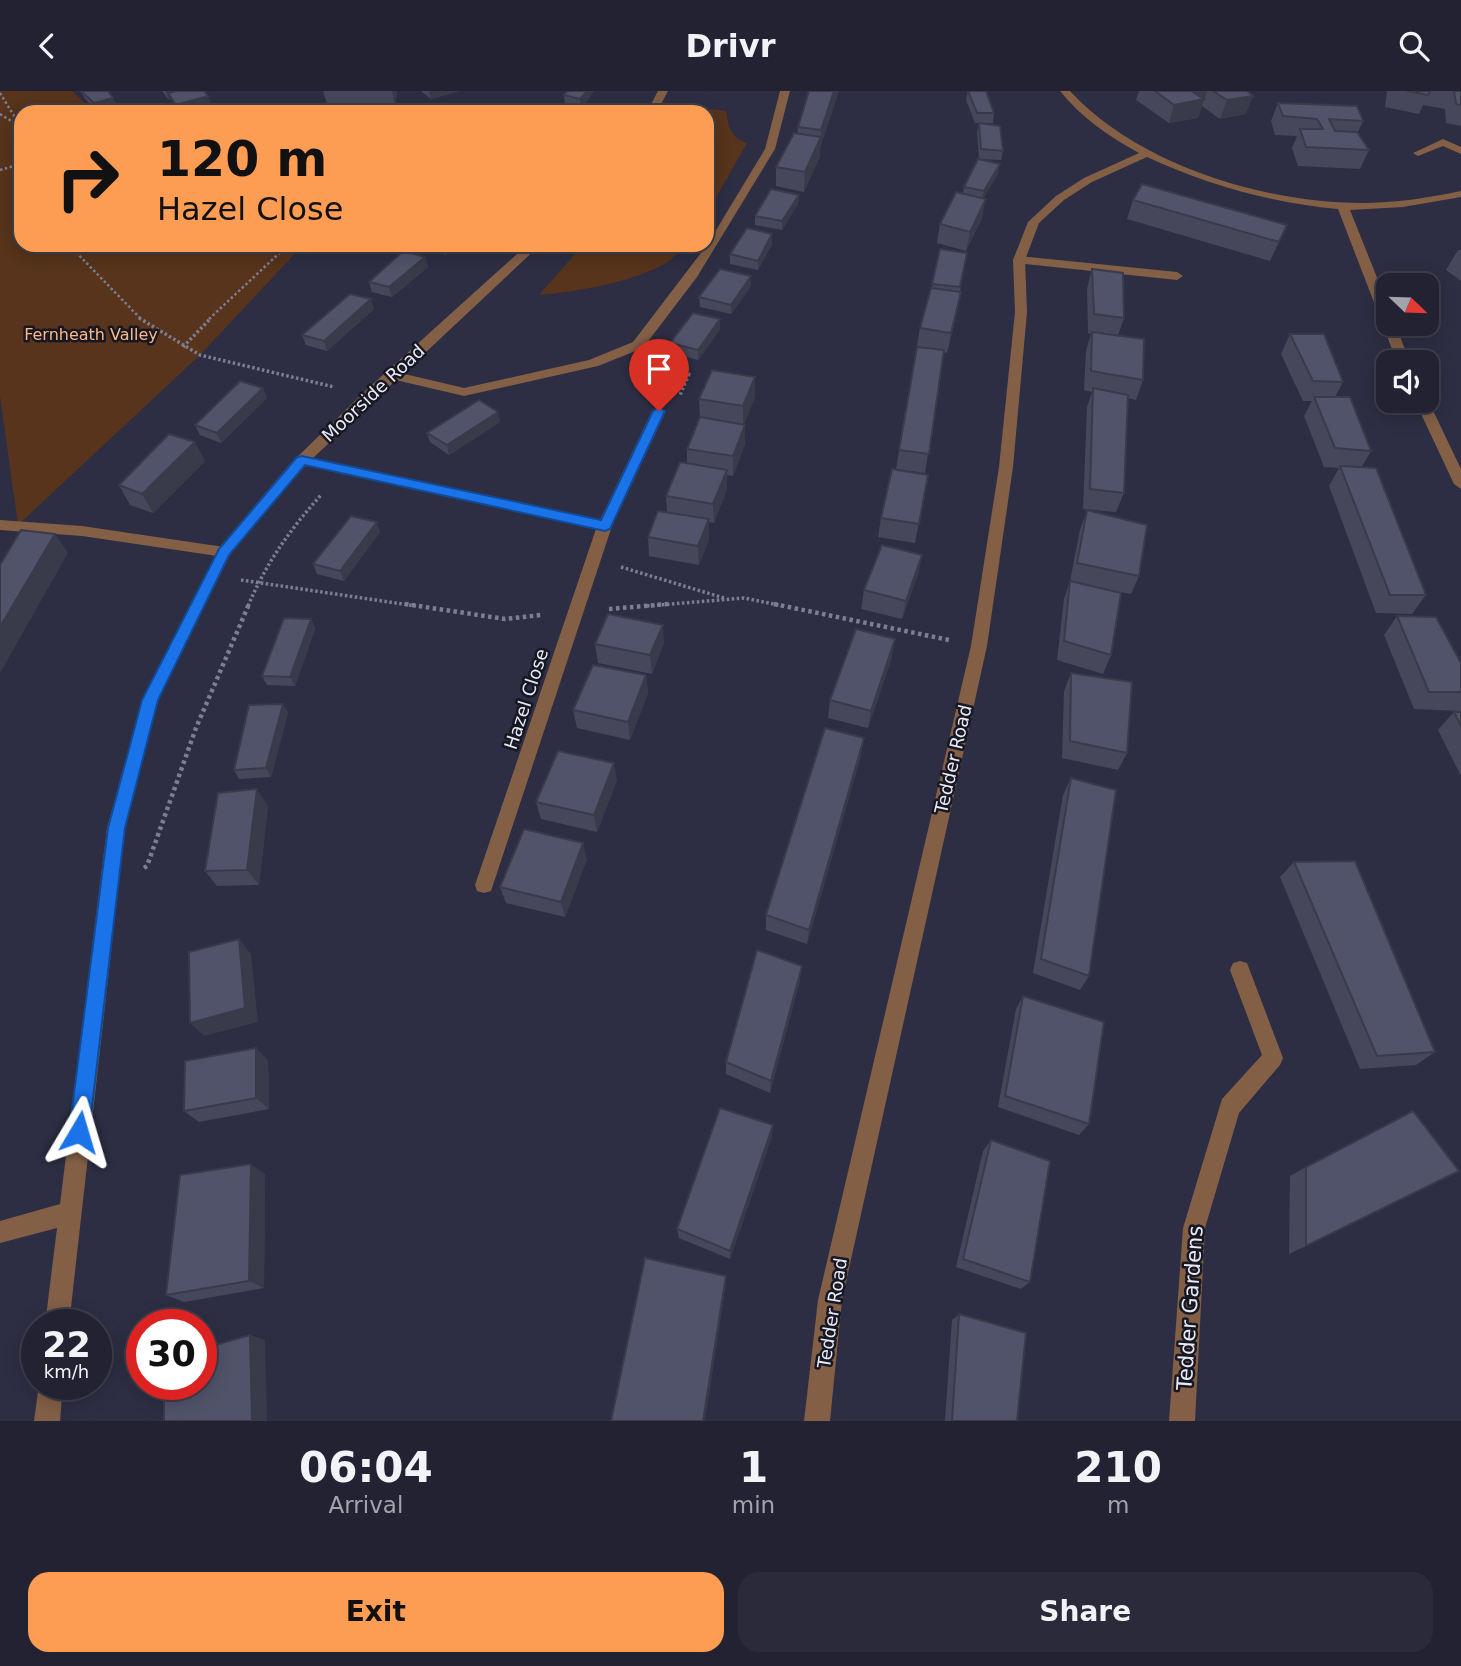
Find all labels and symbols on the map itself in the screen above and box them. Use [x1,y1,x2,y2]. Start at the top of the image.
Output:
north arrow [1376,273,1438,336]
park label: Fernheath Valley [24,325,158,344]
pin [629,339,689,411]
street label: Moorside Road [317,340,429,446]
street label: Hazel Close [500,646,552,752]
street label: Tedder Road [930,702,976,817]
position arrow [42,1095,116,1169]
street label: Tedder Gardens [1172,1225,1208,1392]
street label: Tedder Road [813,1256,851,1371]
speed limit sign: 30 [126,1309,217,1400]

